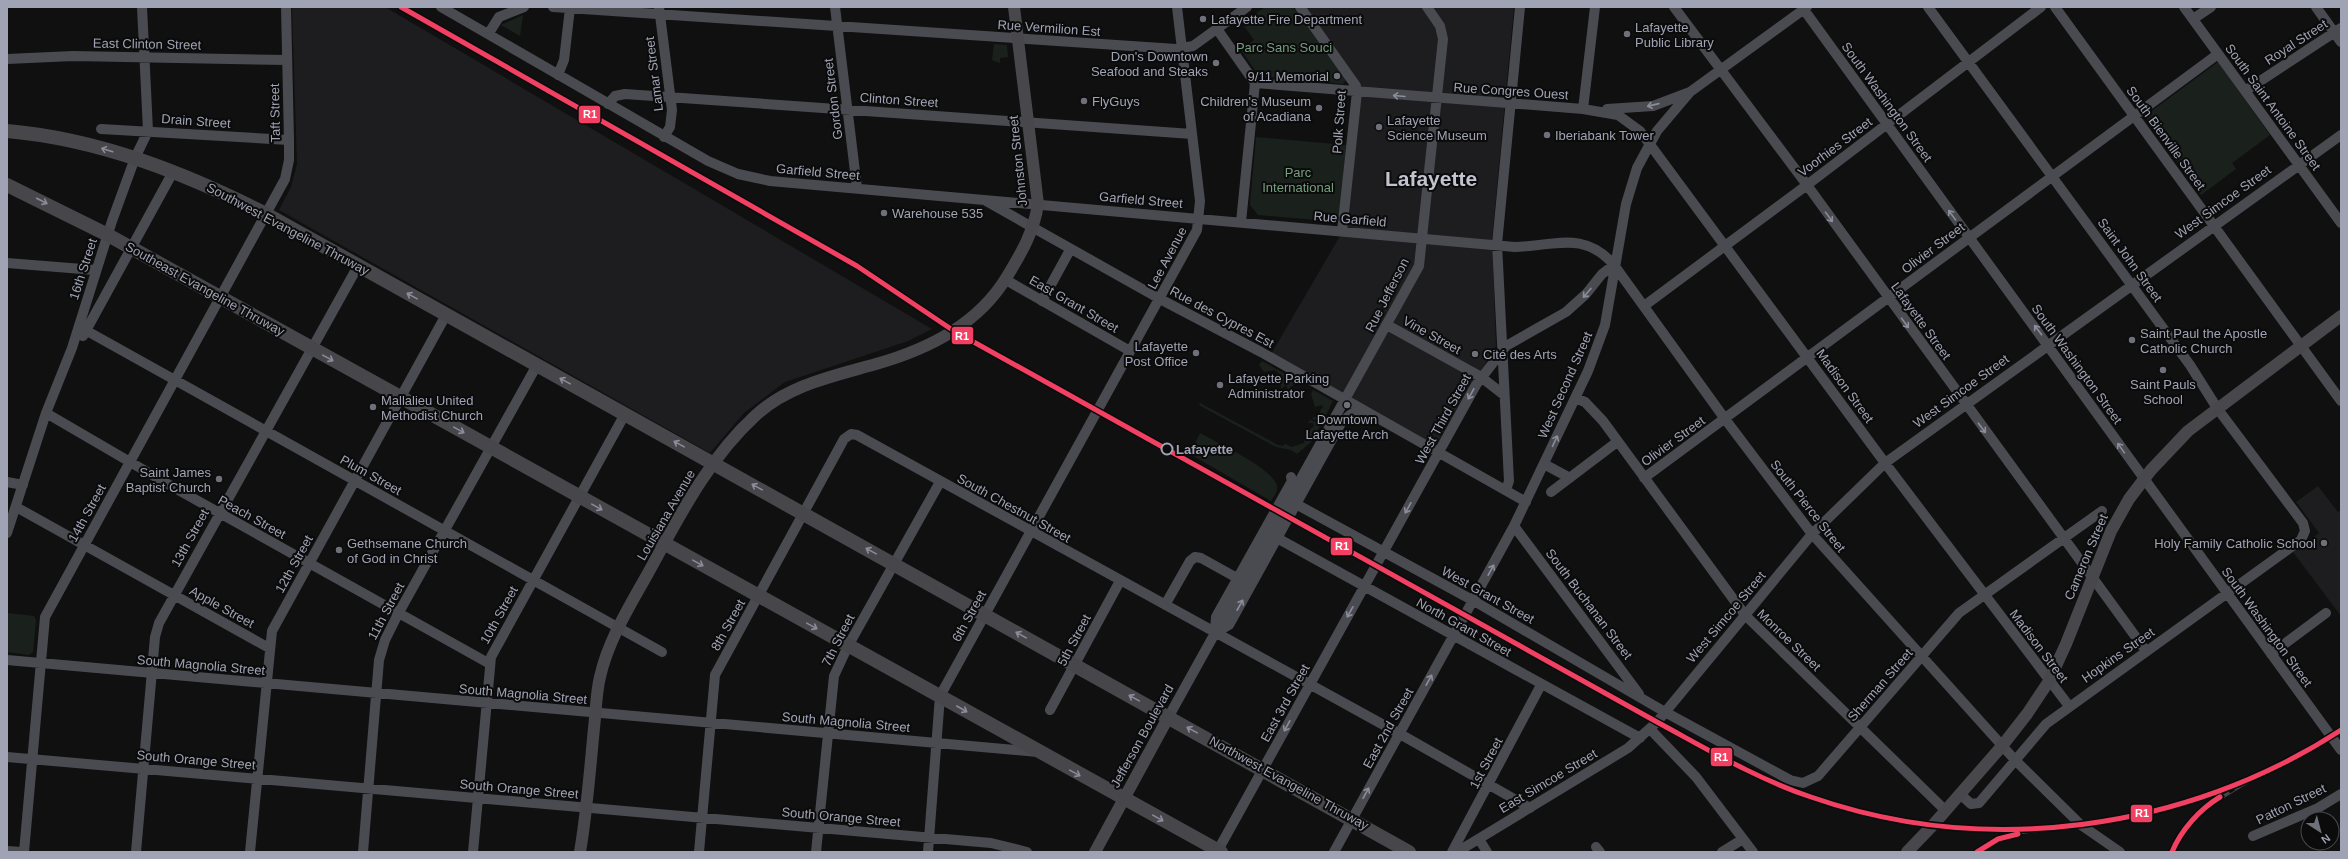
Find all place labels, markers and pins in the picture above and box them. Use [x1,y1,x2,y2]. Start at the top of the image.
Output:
place label: Lafayette Fire Department [1211,12,1362,27]
marker: Lafayette Fire Department [1198,14,1208,24]
place label: Lafayette Public Library [1635,20,1714,50]
marker: Lafayette Public Library [1622,29,1632,39]
place label: Don's Downtown Seafood and Steaks [1091,49,1208,79]
marker: Don's Downtown Seafood and Steaks [1211,58,1221,68]
place label: 9/11 Memorial [1248,69,1329,84]
marker: 9/11 Memorial [1332,71,1342,81]
place label: FlyGuys [1092,94,1140,109]
place label: Children's Museum of Acadiana [1200,94,1312,124]
marker: FlyGuys [1079,96,1089,106]
marker: Children's Museum of Acadiana [1314,103,1324,113]
place label: Lafayette Science Museum [1387,113,1487,143]
marker: Lafayette Science Museum [1374,122,1384,132]
place label: Iberiabank Tower [1555,128,1654,143]
marker: Iberiabank Tower [1542,130,1552,140]
place label: Warehouse 535 [892,206,983,221]
marker: Warehouse 535 [879,208,889,218]
place label: Saint Paul the Apostle Catholic Church [2140,326,2267,356]
marker: Saint Paul the Apostle Catholic Church [2127,335,2137,345]
place label: Lafayette Post Office [1125,339,1188,369]
place label: Cité des Arts [1483,347,1557,362]
marker: Lafayette Post Office [1191,348,1201,358]
marker: Cité des Arts [1470,349,1480,359]
marker: Saint Pauls School [2158,365,2168,375]
place label: Lafayette Parking Administrator [1228,371,1329,401]
place label: Saint Pauls School [2130,377,2196,407]
marker: Lafayette Parking Administrator [1215,380,1225,390]
place label: Mallalieu United Methodist Church [381,393,483,423]
marker: Downtown Lafayette Arch [1342,400,1352,410]
marker: Mallalieu United Methodist Church [368,402,378,412]
place label: Downtown Lafayette Arch [1305,412,1389,442]
marker: Lafayette [1160,442,1174,456]
place label: Lafayette [1176,442,1233,457]
place label: Saint James Baptist Church [126,465,211,495]
marker: Saint James Baptist Church [214,474,224,484]
place label: Gethsemane Church of God in Christ [347,536,467,566]
place label: Holy Family Catholic School [2154,536,2316,551]
marker: Holy Family Catholic School [2319,538,2329,548]
marker: Gethsemane Church of God in Christ [334,545,344,555]

